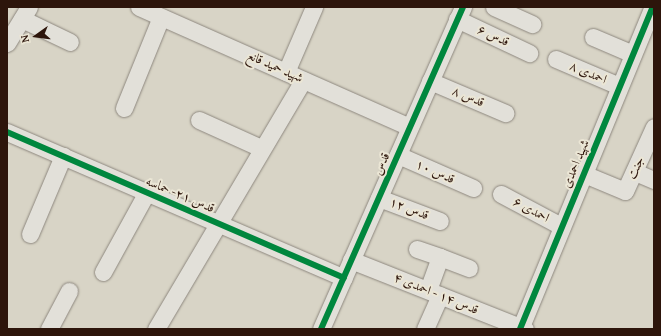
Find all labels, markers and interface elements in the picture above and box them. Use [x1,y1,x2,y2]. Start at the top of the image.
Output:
north arrow [16,16,56,56]
street label: قدس ۶ [475,22,511,50]
text: N [16,33,33,44]
street label: شهید حمید قانع [244,48,306,86]
street label: احمدی ۸ [567,58,609,88]
street label: قدس ۸ [450,83,486,111]
street label: شهید احمدی [559,137,593,191]
street label: قدس [370,150,394,178]
street label: جنت [624,154,648,182]
street label: قدس ۱۰ [413,157,457,187]
street label: قدس ۲۱- حماسه [143,174,217,216]
street label: قدس ۱۲ [387,194,431,224]
street label: احمدی ۶ [510,194,552,226]
street label: قدس ۱۴ - احمدی ۴ [391,270,481,318]

